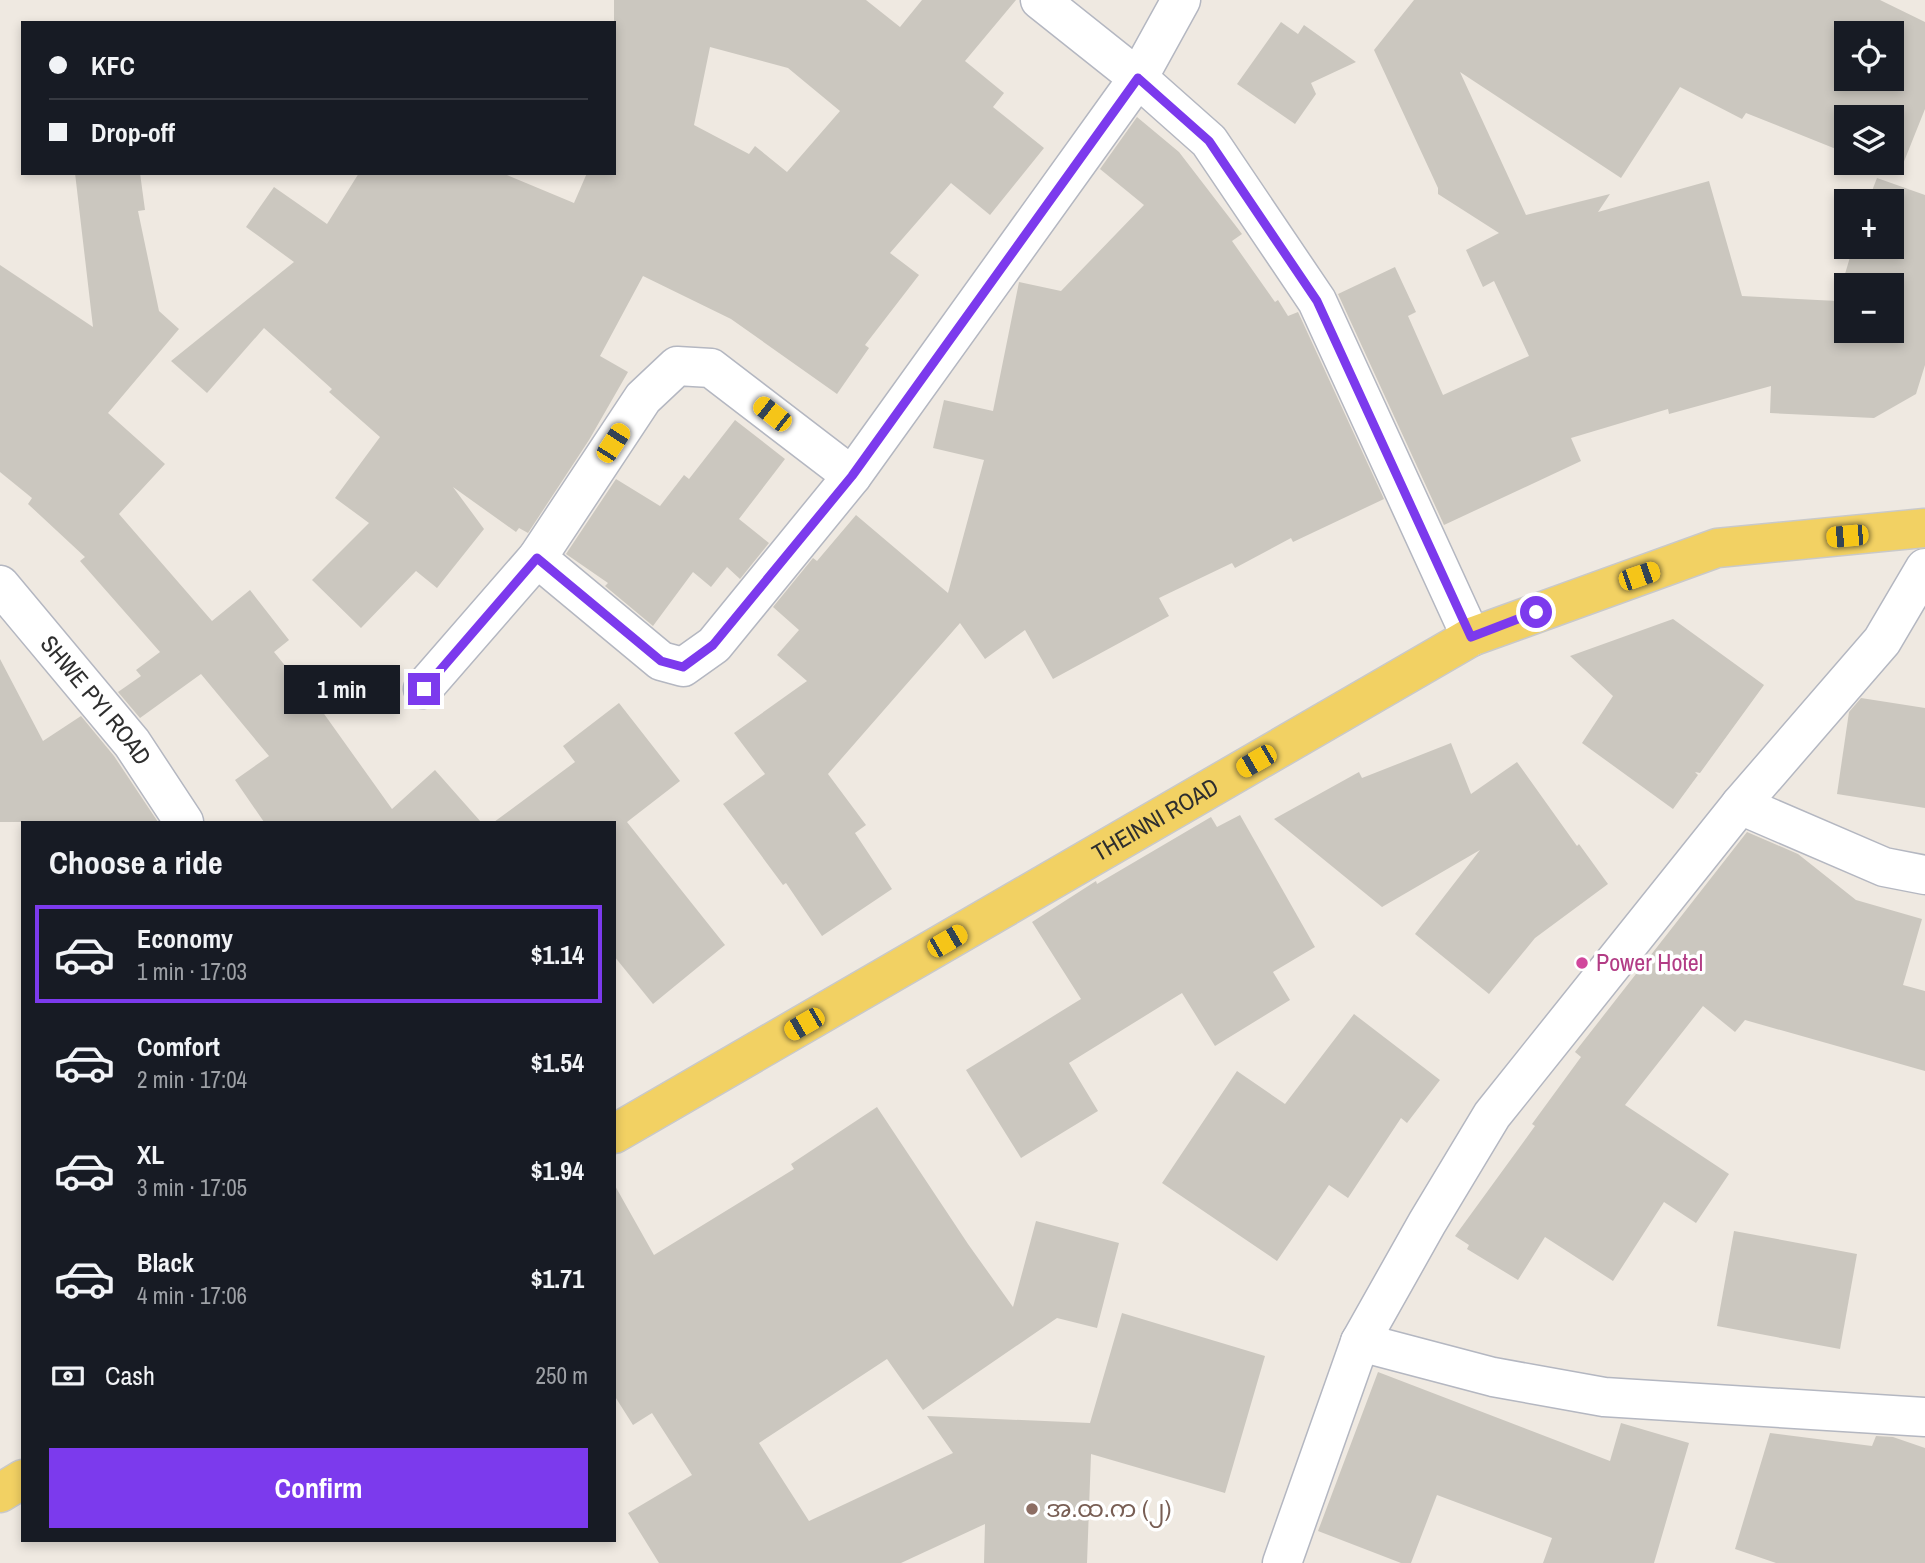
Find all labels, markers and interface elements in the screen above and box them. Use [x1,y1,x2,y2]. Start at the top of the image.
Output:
map controls [1834,21,1904,343]
button: locate [1834,21,1904,91]
text: KFC [91,48,135,83]
button: layers [1834,105,1904,175]
text: Drop-off [91,115,175,150]
button: + [1834,189,1904,259]
button: − [1834,273,1904,343]
car [749,393,796,435]
car [593,420,634,466]
car [1826,524,1869,548]
car [1616,559,1663,593]
route start [1520,596,1552,628]
street label: SHWE PYI ROAD [34,628,159,771]
callout: 1 min [284,664,400,714]
route end [408,673,440,705]
text: 1 min [317,674,367,705]
car [1233,741,1280,781]
street label: THEINNI ROAD [1086,770,1224,868]
text: Choose a ride [49,841,223,884]
text: Economy [137,921,233,956]
car [924,921,971,961]
icon: car [53,923,116,986]
text: $1.14 [531,937,584,972]
place label: Power Hotel [1596,946,1703,978]
marker: Power Hotel [1574,955,1590,971]
text: 1 min · 17:03 [137,956,247,987]
car [781,1004,828,1044]
text: Comfort [137,1029,220,1064]
icon: car [53,1031,116,1094]
text: $1.54 [531,1045,584,1080]
text: 2 min · 17:04 [137,1064,247,1095]
text: XL [137,1137,164,1172]
icon: car [53,1139,116,1202]
text: $1.94 [531,1153,584,1188]
text: 3 min · 17:05 [137,1172,247,1203]
text: Black [137,1245,194,1280]
icon: car [53,1247,116,1310]
text: $1.71 [531,1261,584,1296]
text: 4 min · 17:06 [137,1280,247,1311]
icon: cash [49,1357,87,1395]
text: Cash [105,1358,155,1393]
text: 250 m [536,1360,588,1391]
button: Confirm [49,1448,588,1528]
place label: အ.ထ.က (၂) [1046,1492,1171,1528]
marker: အ.ထ.က (၂) [1024,1501,1040,1517]

